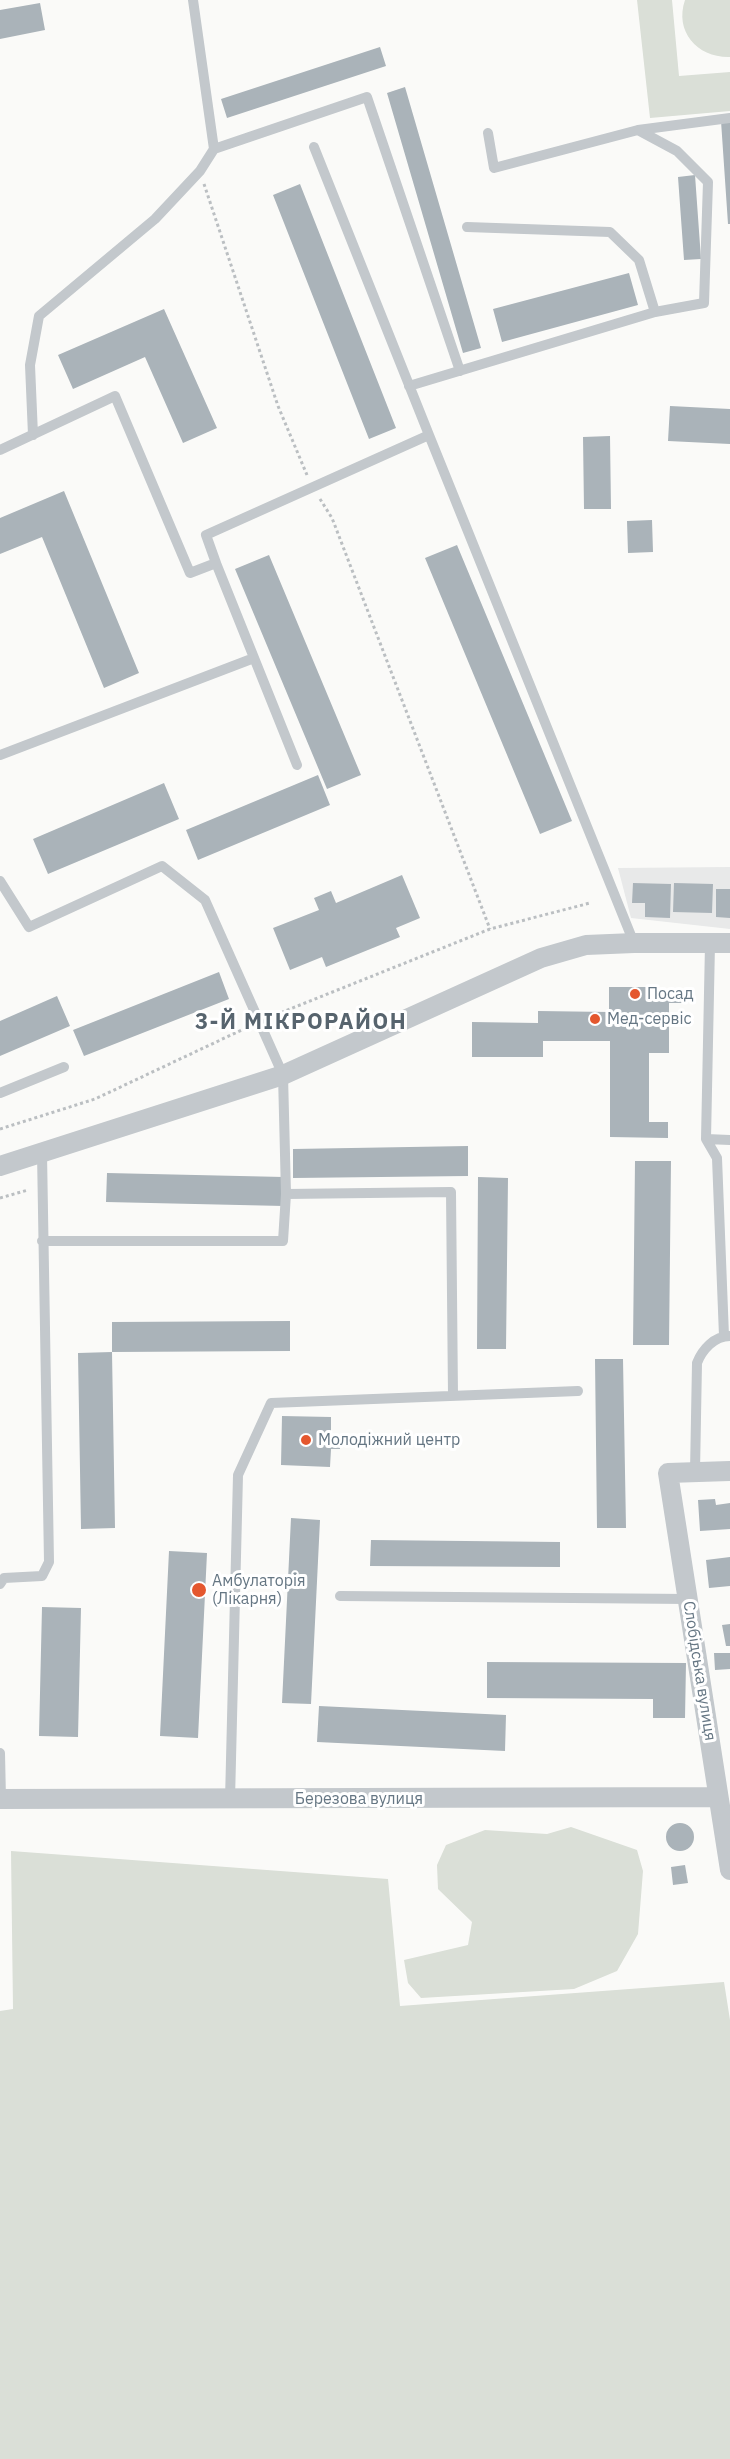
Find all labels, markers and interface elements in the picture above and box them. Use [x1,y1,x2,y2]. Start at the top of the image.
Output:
place label: Посад [647,984,694,1004]
marker: Посад [628,987,642,1001]
place label: Мед-сервіс [607,1009,692,1029]
district label: 3-Й МІКРОРАЙОН [195,1010,407,1036]
marker: Мед-сервіс [588,1012,602,1026]
place label: Молодіжний центр [318,1430,460,1450]
marker: Молодіжний центр [299,1433,313,1447]
place label: Амбулаторія (Лікарня) [212,1571,305,1609]
marker: Амбулаторія (Лікарня) [190,1581,208,1599]
street label: Слобідська вулиця [678,1600,720,1742]
street label: Березова вулиця [295,1789,423,1809]

